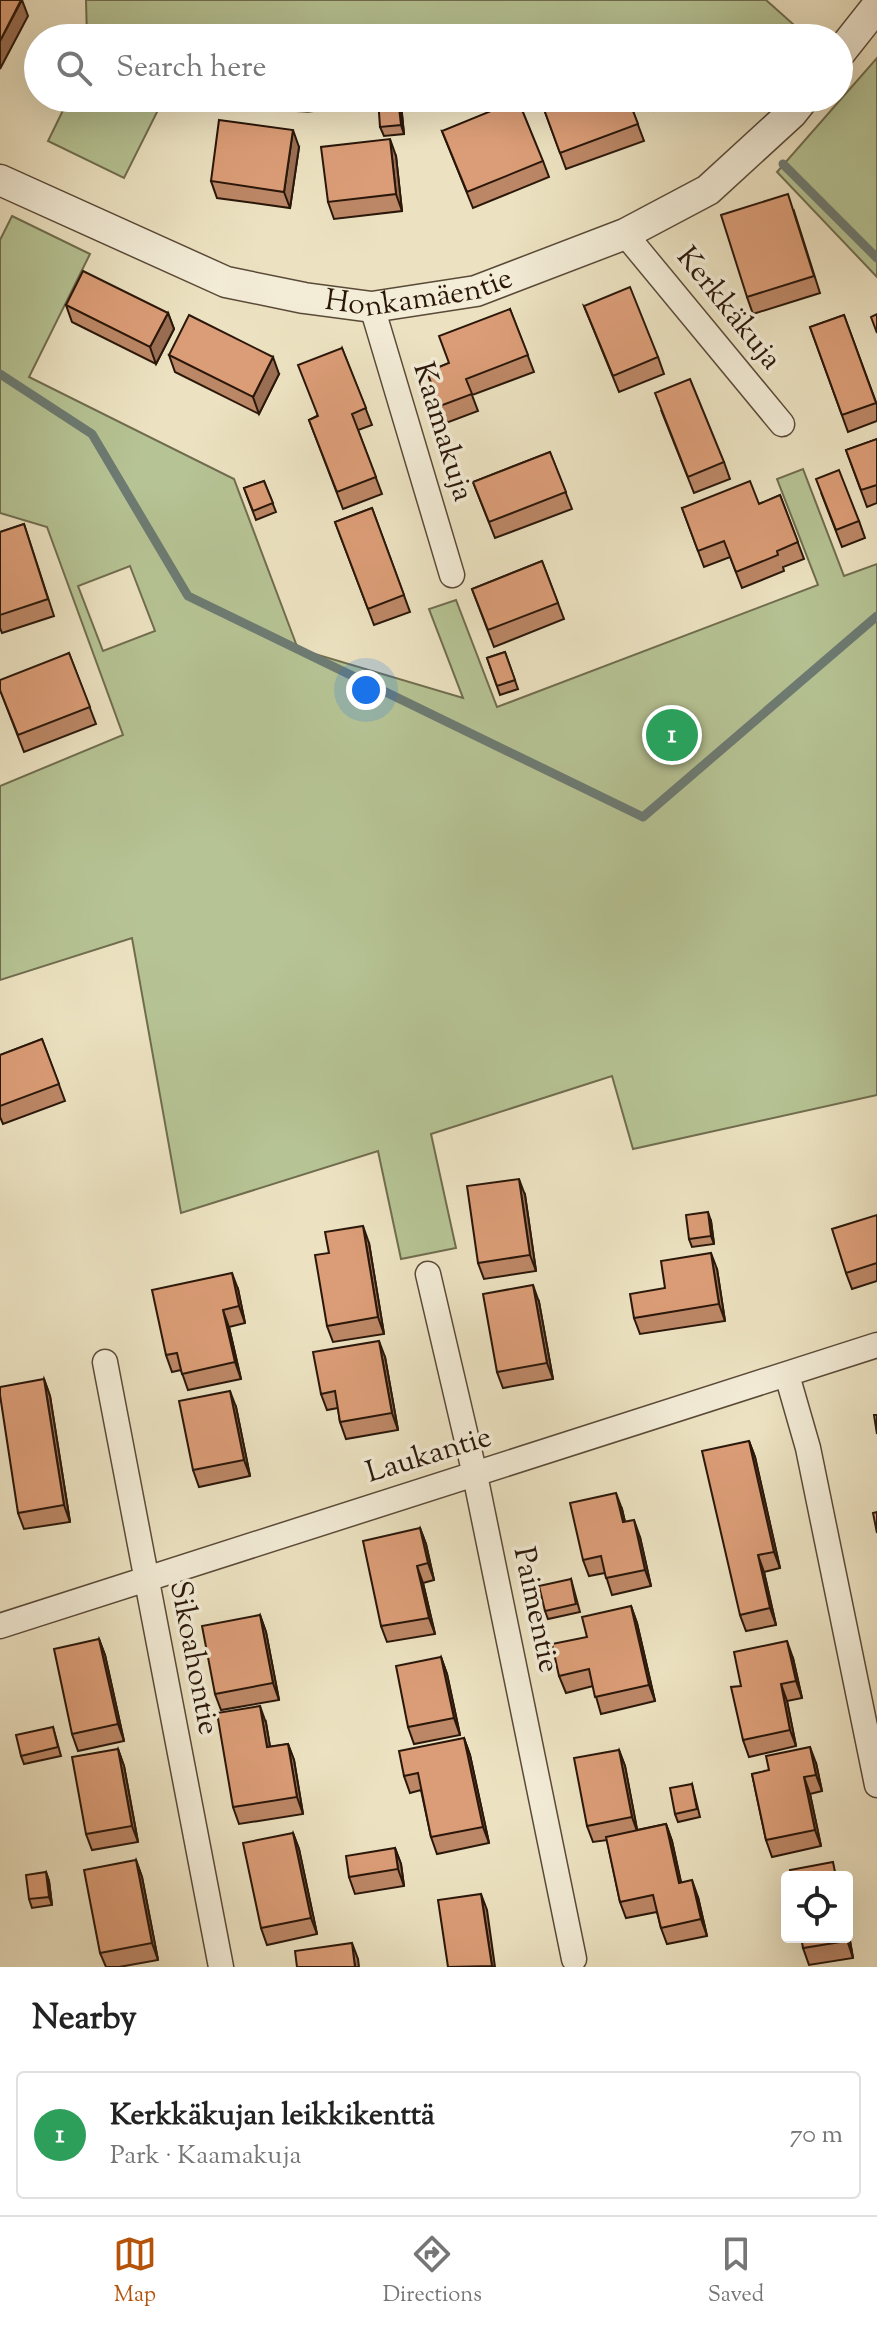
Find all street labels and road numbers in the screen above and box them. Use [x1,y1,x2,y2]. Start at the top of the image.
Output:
street label: Kerkkäkuja [665,238,791,380]
street label: Honkamäentie [322,257,519,329]
street label: Kaamakuja [400,357,484,507]
street label: Laukantie [361,1417,497,1495]
street label: Paimentie [501,1543,569,1677]
street label: Sikoahontie [157,1577,229,1739]

